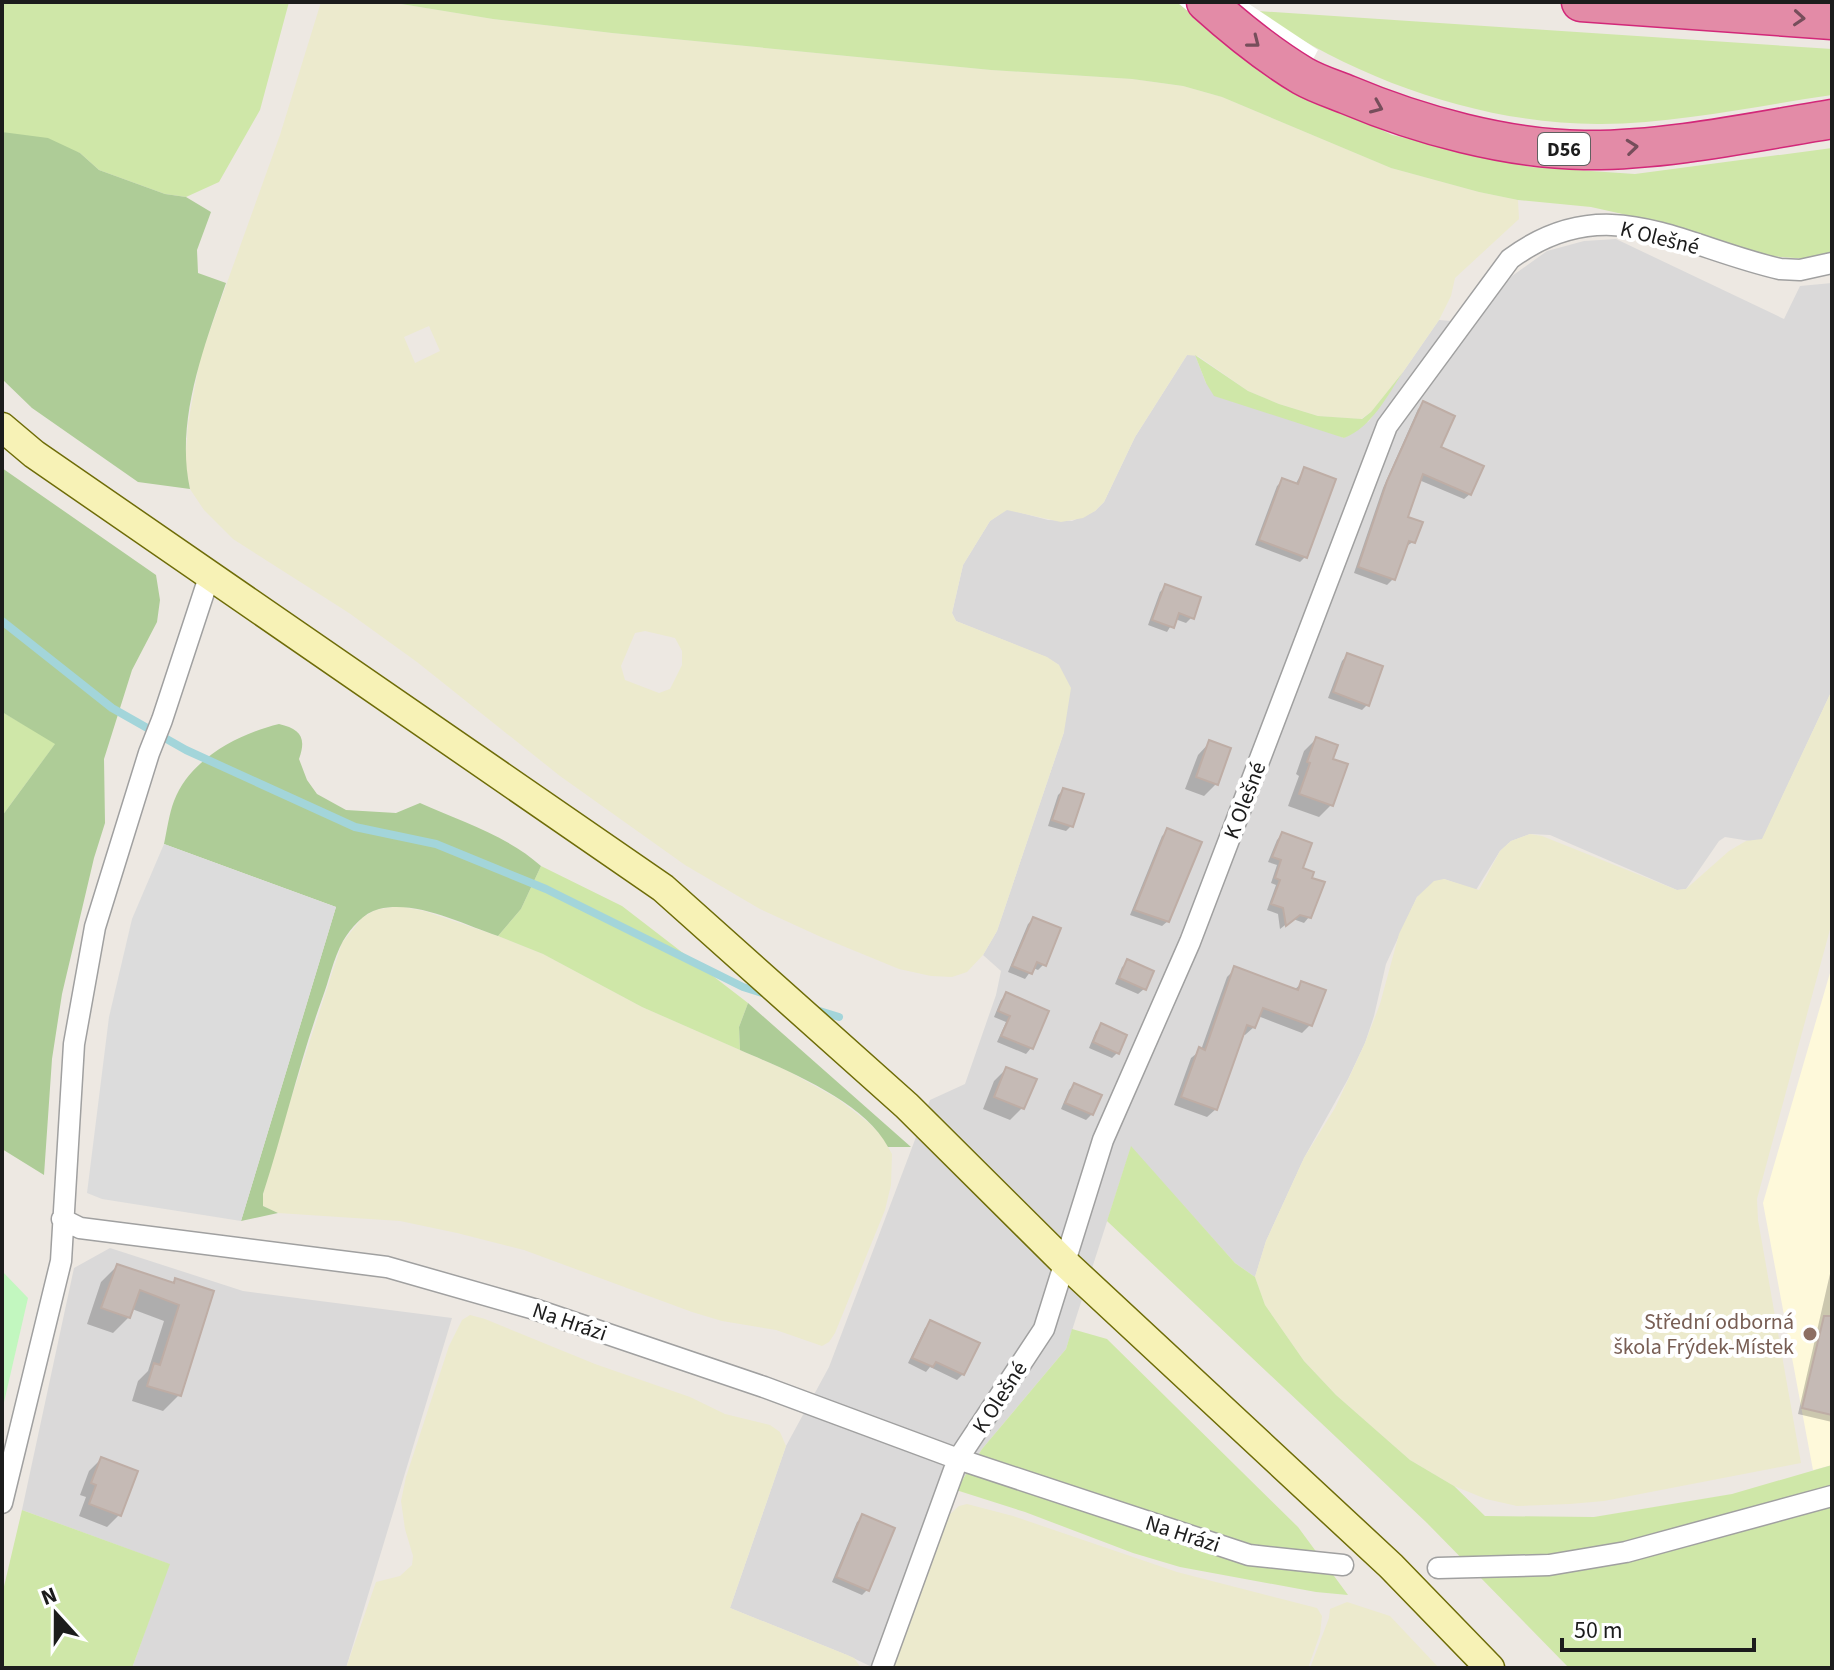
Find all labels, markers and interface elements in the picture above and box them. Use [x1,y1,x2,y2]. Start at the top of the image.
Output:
one-way arrow [1793,9,1806,26]
one-way arrow [1245,32,1260,46]
one-way arrow [1369,98,1383,114]
road number: D56 [1538,133,1590,165]
one-way arrow [1626,139,1639,156]
street label: K Olešné [1617,213,1703,263]
street label: K Olešné [1216,757,1274,844]
street label: Na Hrázi [528,1294,611,1350]
place label: Střední odborná škola Frýdek-Místek [1613,1306,1794,1363]
marker: Střední odborná škola Frýdek-Místek [1801,1325,1819,1343]
street label: K Olešné [965,1355,1035,1440]
street label: Na Hrázi [1141,1507,1224,1561]
north arrow [16,1574,96,1654]
text: N [37,1579,62,1614]
scale bar [1562,1602,1754,1652]
text: 50 m [1574,1613,1623,1648]

